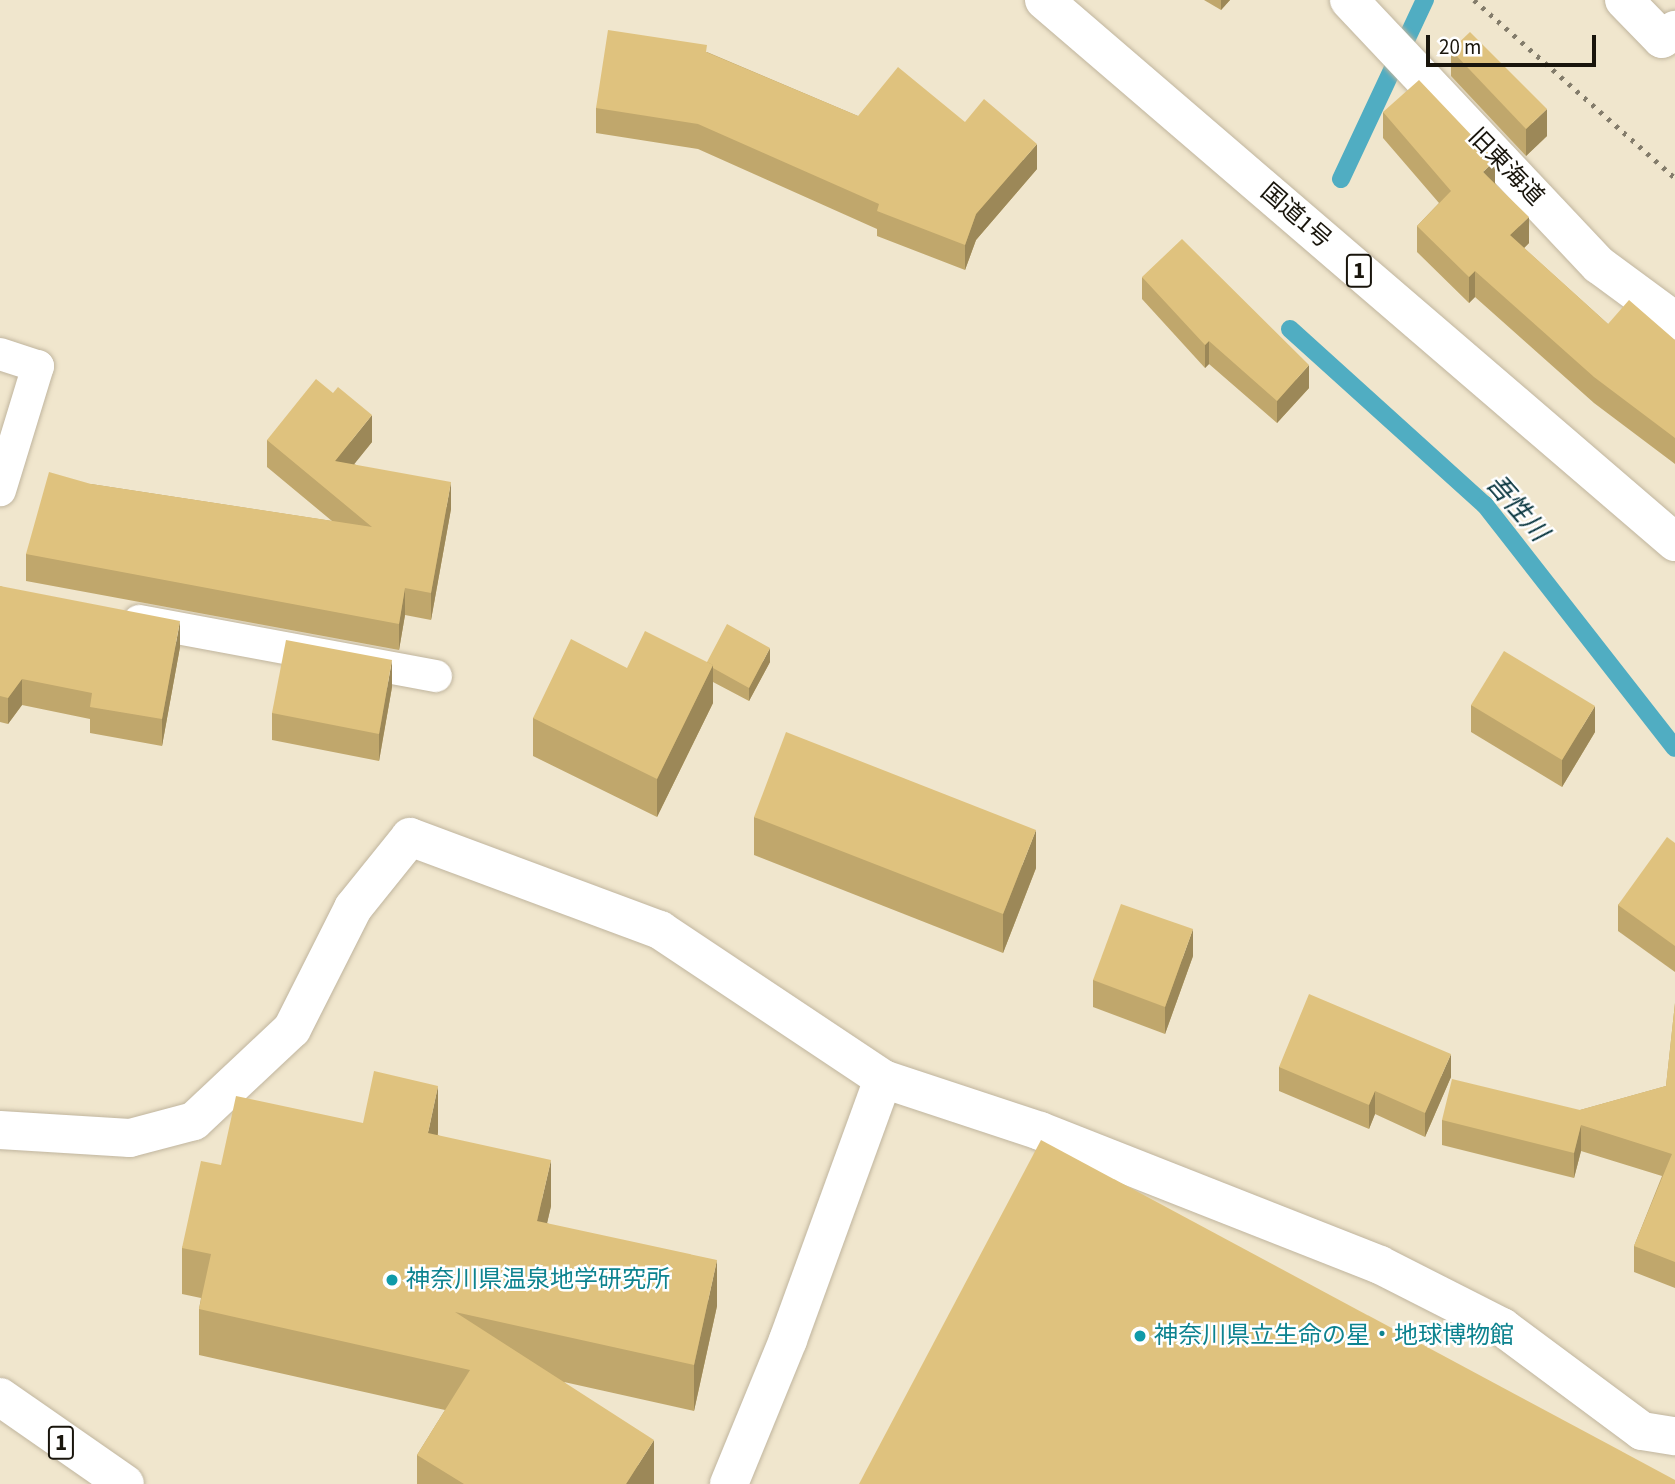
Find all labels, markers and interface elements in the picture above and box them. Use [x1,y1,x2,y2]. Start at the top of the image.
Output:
scale bar [1430,21,1600,65]
text: 20 m [1439,32,1481,62]
street label: 旧東海道 [1462,122,1550,212]
street label: 国道1号 [1255,178,1337,254]
road number: 1 [1345,252,1373,290]
water label: 吾性川 [1480,468,1554,548]
place label: 神奈川県温泉地学研究所 [406,1266,670,1294]
marker: 神奈川県温泉地学研究所 [384,1272,400,1288]
place label: 神奈川県立生命の星・地球博物館 [1154,1322,1514,1350]
marker: 神奈川県立生命の星・地球博物館 [1132,1328,1148,1344]
road number: 1 [47,1424,75,1462]

